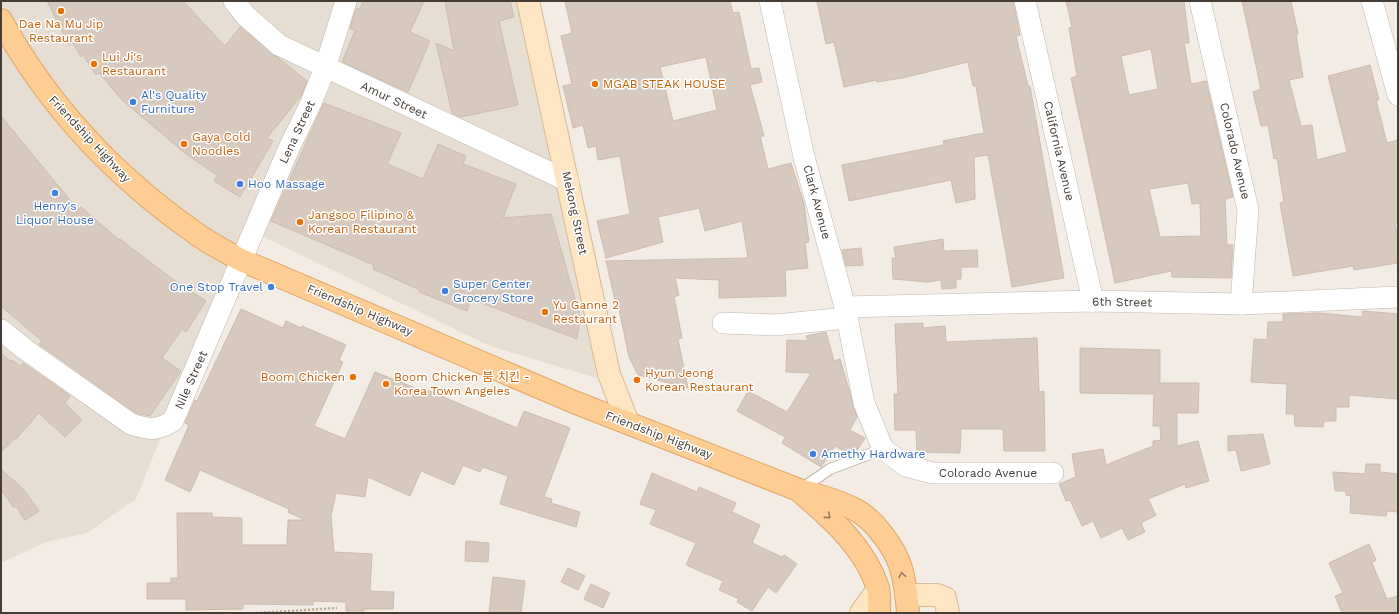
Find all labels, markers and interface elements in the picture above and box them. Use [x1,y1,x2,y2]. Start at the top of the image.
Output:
marker: Dae Na Mu Jip Restaurant [56,6,66,16]
place label: Dae Na Mu Jip Restaurant [19,17,103,45]
place label: Lui Ji's Restaurant [102,50,166,78]
marker: Lui Ji's Restaurant [89,59,99,69]
place label: MGAB STEAK HOUSE [603,77,726,91]
street label: Amur Street [359,79,429,121]
marker: MGAB STEAK HOUSE [590,79,600,89]
place label: Al's Quality Furniture [141,88,207,116]
street label: Friendship Highway [46,93,134,186]
marker: Al's Quality Furniture [128,97,138,107]
street label: Lena Street [276,98,318,166]
street label: California Avenue [1041,100,1077,202]
street label: Colorado Avenue [1217,101,1253,201]
place label: Gaya Cold Noodles [192,130,250,158]
marker: Gaya Cold Noodles [179,139,189,149]
street label: Clark Avenue [800,163,834,241]
street label: Mekong Street [559,170,591,256]
place label: Hoo Massage [248,177,325,191]
marker: Hoo Massage [235,179,245,189]
marker: Henry's Liquor House [50,188,60,198]
place label: Henry's Liquor House [16,199,94,227]
place label: Jangsoo Filipino & Korean Restaurant [308,208,417,236]
marker: Jangsoo Filipino & Korean Restaurant [295,217,305,227]
place label: Super Center Grocery Store [453,277,534,305]
place label: One Stop Travel [170,280,263,294]
street label: Friendship Highway [305,281,416,339]
marker: One Stop Travel [266,282,276,292]
marker: Super Center Grocery Store [440,286,450,296]
street label: 6th Street [1092,294,1152,310]
place label: Yu Ganne 2 Restaurant [553,298,619,326]
marker: Yu Ganne 2 Restaurant [540,307,550,317]
street label: Nile Street [172,348,210,412]
place label: Hyun Jeong Korean Restaurant [645,366,754,394]
place label: Boom Chicken [261,370,345,384]
place label: Boom Chicken 붐 치킨 - Korea Town Angeles [394,370,530,398]
marker: Boom Chicken [348,372,358,382]
marker: Hyun Jeong Korean Restaurant [632,375,642,385]
marker: Boom Chicken 붐 치킨 - Korea Town Angeles [381,379,391,389]
street label: Friendship Highway [603,408,715,462]
place label: Amethy Hardware [821,447,926,461]
marker: Amethy Hardware [808,449,818,459]
street label: Colorado Avenue [939,466,1037,480]
one-way arrow [824,512,831,519]
one-way arrow [899,571,907,578]

